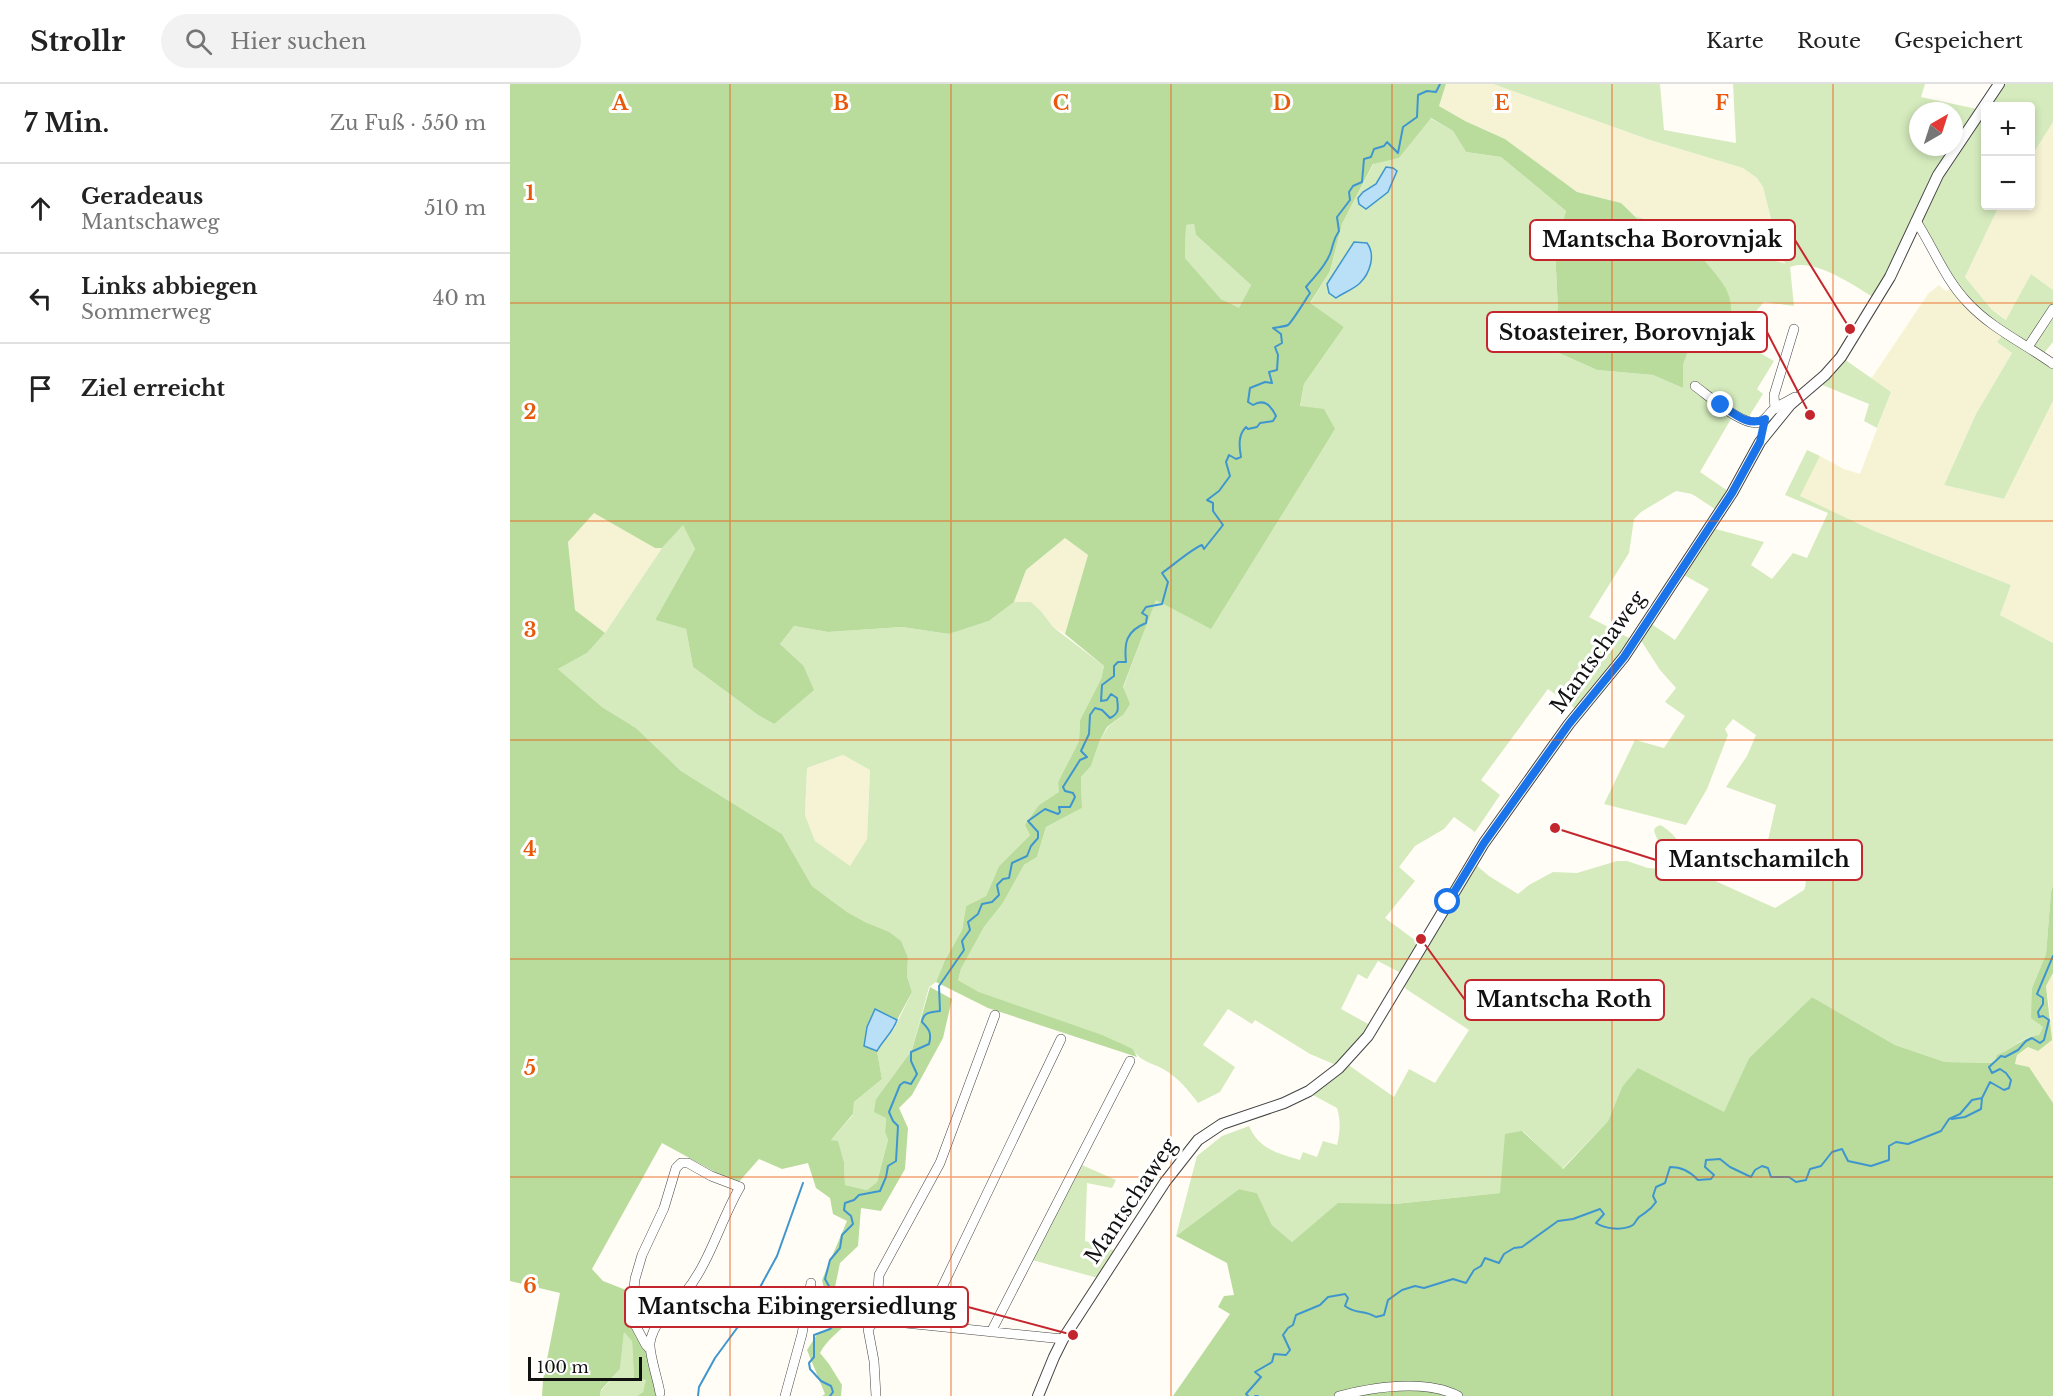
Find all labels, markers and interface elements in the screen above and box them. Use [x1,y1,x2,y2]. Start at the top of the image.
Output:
search box [161,14,581,68]
text: Strollr [30,24,125,59]
icon: search [182,25,215,58]
text: Hier suchen [230,28,366,55]
text: Karte [1706,28,1764,54]
text: Route [1797,28,1861,54]
text: Gespeichert [1894,28,2023,54]
text: A [611,91,629,115]
text: B [833,91,849,115]
text: C [1053,91,1069,115]
text: D [1273,91,1291,115]
text: E [1494,91,1510,115]
text: F [1715,91,1729,115]
north arrow [1909,102,1963,156]
map controls [1981,102,2035,210]
button: + [1981,102,2035,156]
text: 7 Min. [24,107,109,139]
text: Zu Fuß · 550 m [330,111,486,135]
button: − [1981,156,2035,210]
text: 1 [526,181,535,205]
text: Geradeaus [81,183,203,210]
icon: ahead [24,192,57,225]
text: 510 m [424,196,486,220]
text: Mantschaweg [81,210,220,234]
callout: Mantscha Borovnjak [1530,220,1795,260]
text: Mantscha Borovnjak [1542,226,1782,253]
text: Links abbiegen [81,273,258,300]
icon: left [24,282,57,315]
text: 40 m [433,286,486,310]
text: Sommerweg [81,300,211,324]
callout: Stoasteirer, Borovnjak [1487,312,1767,352]
text: Stoasteirer, Borovnjak [1499,319,1756,346]
icon: arrive [24,372,57,405]
text: Ziel erreicht [81,375,225,402]
route end [1707,391,1733,417]
text: 2 [523,400,537,424]
street label: Mantschaweg [1545,585,1652,719]
text: 3 [524,618,536,642]
text: 4 [523,837,537,861]
callout: Mantschamilch [1656,840,1862,880]
text: Mantschamilch [1668,846,1850,873]
route start [1434,888,1460,914]
callout: Mantscha Roth [1465,980,1664,1020]
text: Mantscha Roth [1476,986,1652,1013]
text: 5 [524,1056,536,1080]
street label: Mantschaweg [1080,1133,1183,1269]
text: 6 [523,1274,537,1298]
callout: Mantscha Eibingersiedlung [625,1287,968,1327]
text: Mantscha Eibingersiedlung [638,1293,957,1320]
scale bar [528,1354,642,1382]
text: 100 m [537,1357,589,1377]

